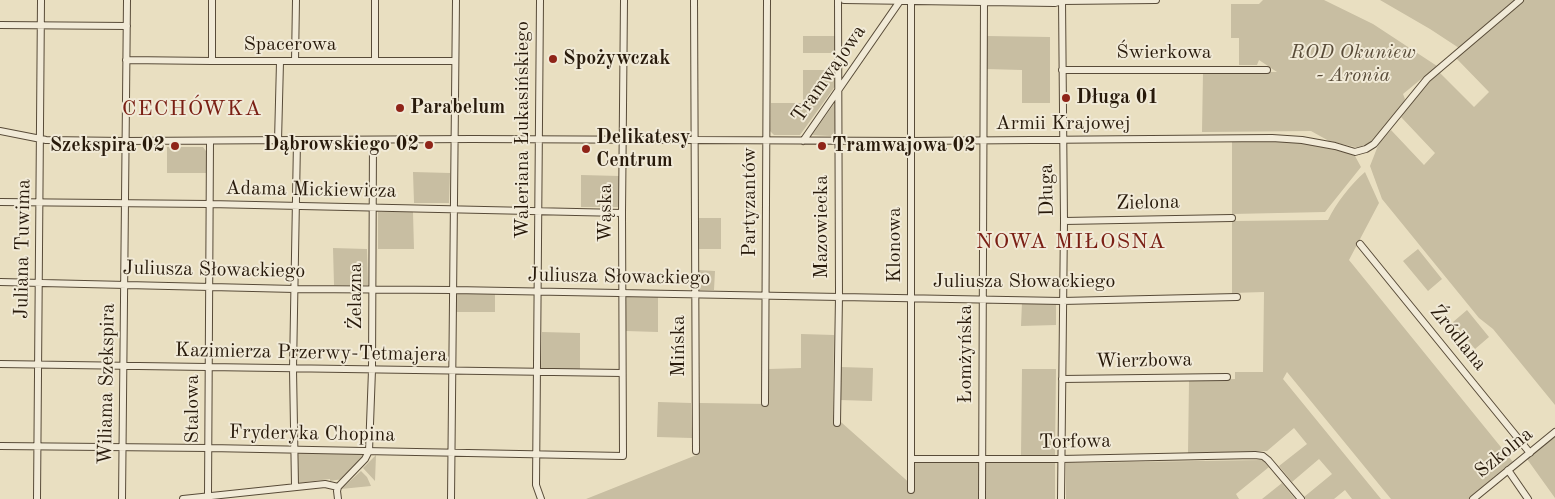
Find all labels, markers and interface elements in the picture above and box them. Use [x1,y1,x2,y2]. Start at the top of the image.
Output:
street label: Waleriana Łukasińskiego [511,21,535,239]
street label: Tramwajowa [787,21,871,127]
street label: Spacerowa [243,33,337,57]
street label: Świerkowa [1116,41,1212,65]
park label: ROD Okuniew - Aronia [1290,41,1416,88]
place label: Spożywczak [563,47,670,71]
marker: Spożywczak [547,53,559,65]
place label: Długa 01 [1076,86,1159,110]
marker: Długa 01 [1060,92,1072,104]
district label: CECHÓWKA [121,96,263,122]
place label: Parabelum [410,96,505,120]
marker: Parabelum [394,102,406,114]
street label: Armii Krajowej [995,112,1131,136]
place label: Delikatesy Centrum [596,126,690,173]
place label: Dąbrowskiego 02 [263,133,419,157]
place label: Szekspira 02 [50,134,165,158]
place label: Tramwajowa 02 [832,134,976,158]
marker: Dąbrowskiego 02 [423,139,435,151]
marker: Szekspira 02 [169,140,181,152]
marker: Tramwajowa 02 [816,140,828,152]
marker: Delikatesy Centrum [580,143,592,155]
street label: Partyzantów [738,147,762,257]
street label: Długa [1035,164,1059,216]
street label: Mazowiecka [810,175,834,279]
street label: Adama Mickiewicza [225,177,397,203]
street label: Juliana Tuwima [10,179,36,319]
street label: Wąska [594,184,618,242]
street label: Zielona [1116,190,1180,216]
street label: Klonowa [883,207,907,283]
district label: NOWA MIŁOSNA [974,229,1168,255]
street label: Juliusza Słowackiego [122,256,306,284]
street label: Żelazna [344,263,368,329]
street label: Juliusza Słowackiego [527,263,711,291]
street label: Juliusza Słowackiego [933,270,1115,294]
street label: Źródlana [1424,300,1492,376]
street label: Wiliama Szekspira [94,303,120,465]
street label: Łomżyńska [954,305,978,403]
street label: Mińska [667,315,691,377]
street label: Kazimierza Przerwy-Tetmajera [175,339,447,367]
street label: Wierzbowa [1095,348,1193,374]
street label: Stalowa [181,374,205,444]
street label: Fryderyka Chopina [229,421,395,447]
street label: Szkolna [1470,422,1538,484]
street label: Torfowa [1039,429,1111,455]

